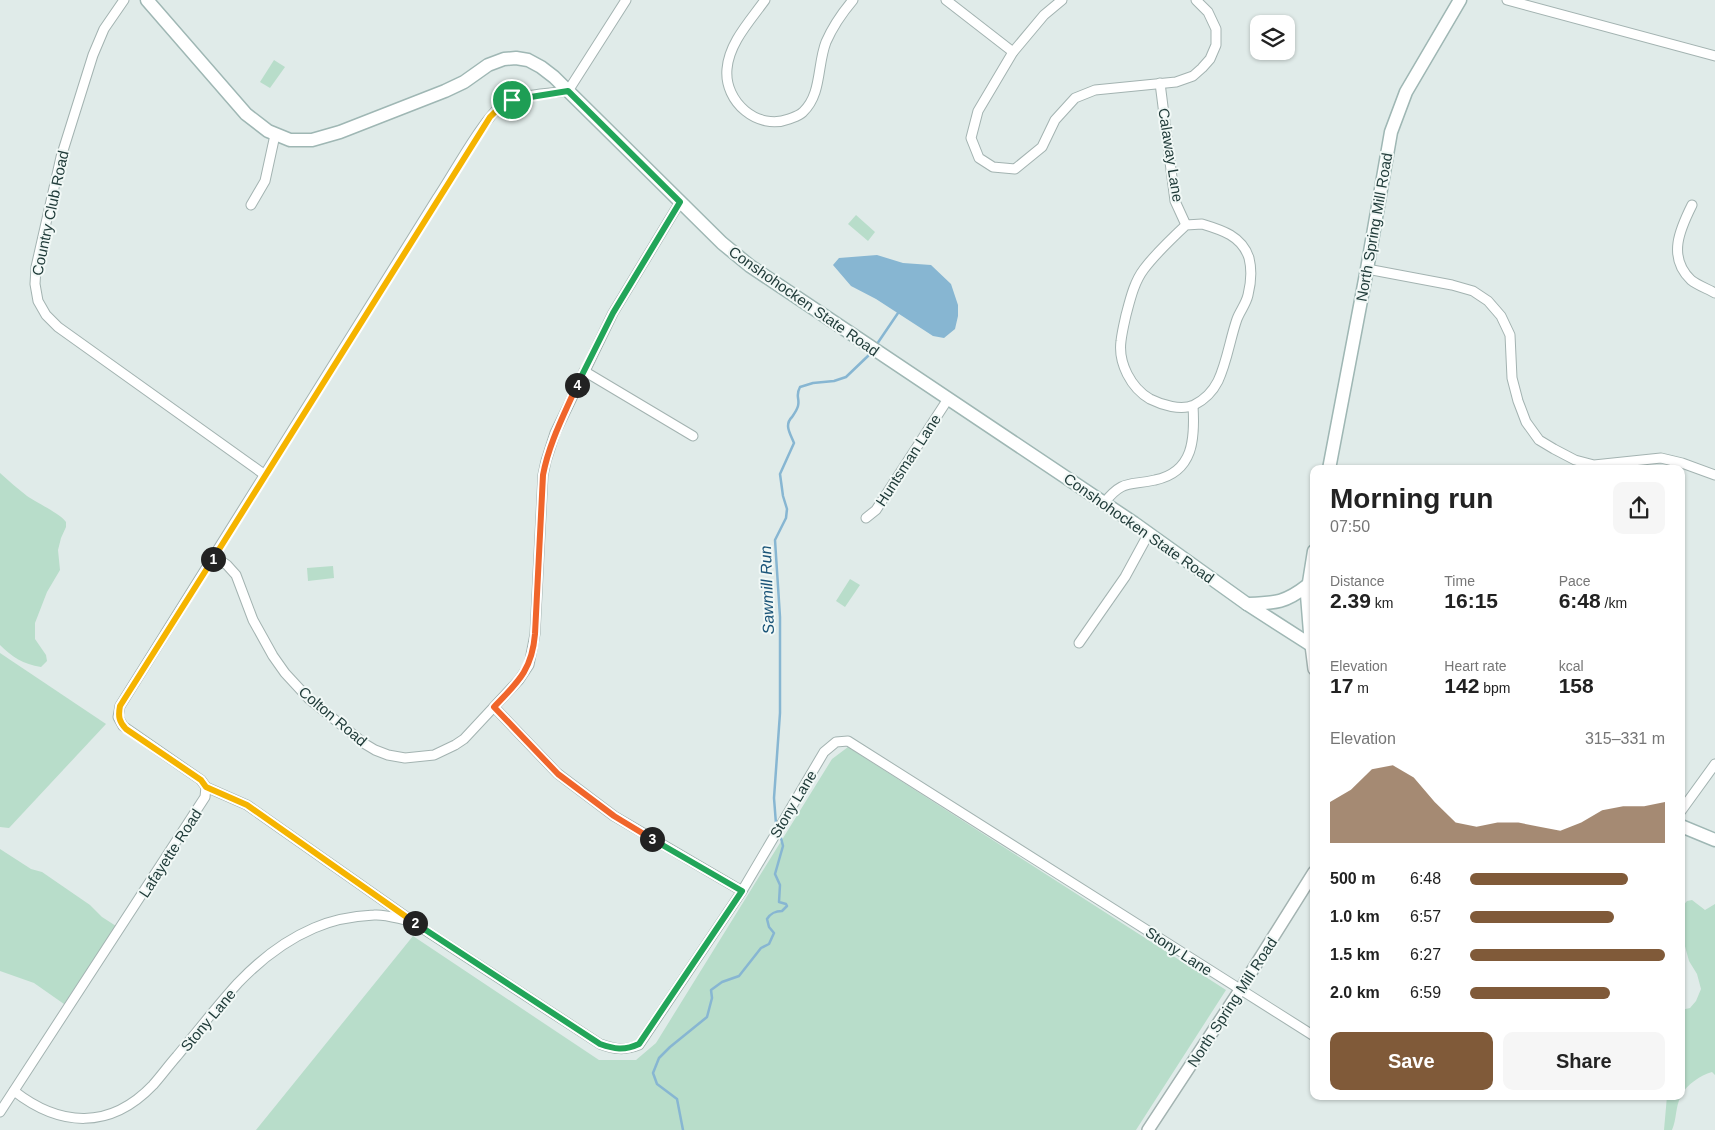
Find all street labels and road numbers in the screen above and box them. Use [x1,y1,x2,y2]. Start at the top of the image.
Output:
street label: Calaway Lane [1155,107,1187,203]
street label: Country Club Road [28,149,72,277]
street label: North Spring Mill Road [1353,151,1395,303]
street label: Conshohocken State Road [726,243,882,359]
street label: Huntsman Lane [872,411,944,509]
street label: Conshohocken State Road [1061,470,1217,586]
street label: Colton Road [296,683,370,749]
street label: Stony Lane [766,767,820,841]
street label: Lafayette Road [135,806,205,900]
street label: Stony Lane [1143,923,1215,979]
street label: North Spring Mill Road [1184,934,1280,1070]
street label: Stony Lane [177,985,239,1055]

